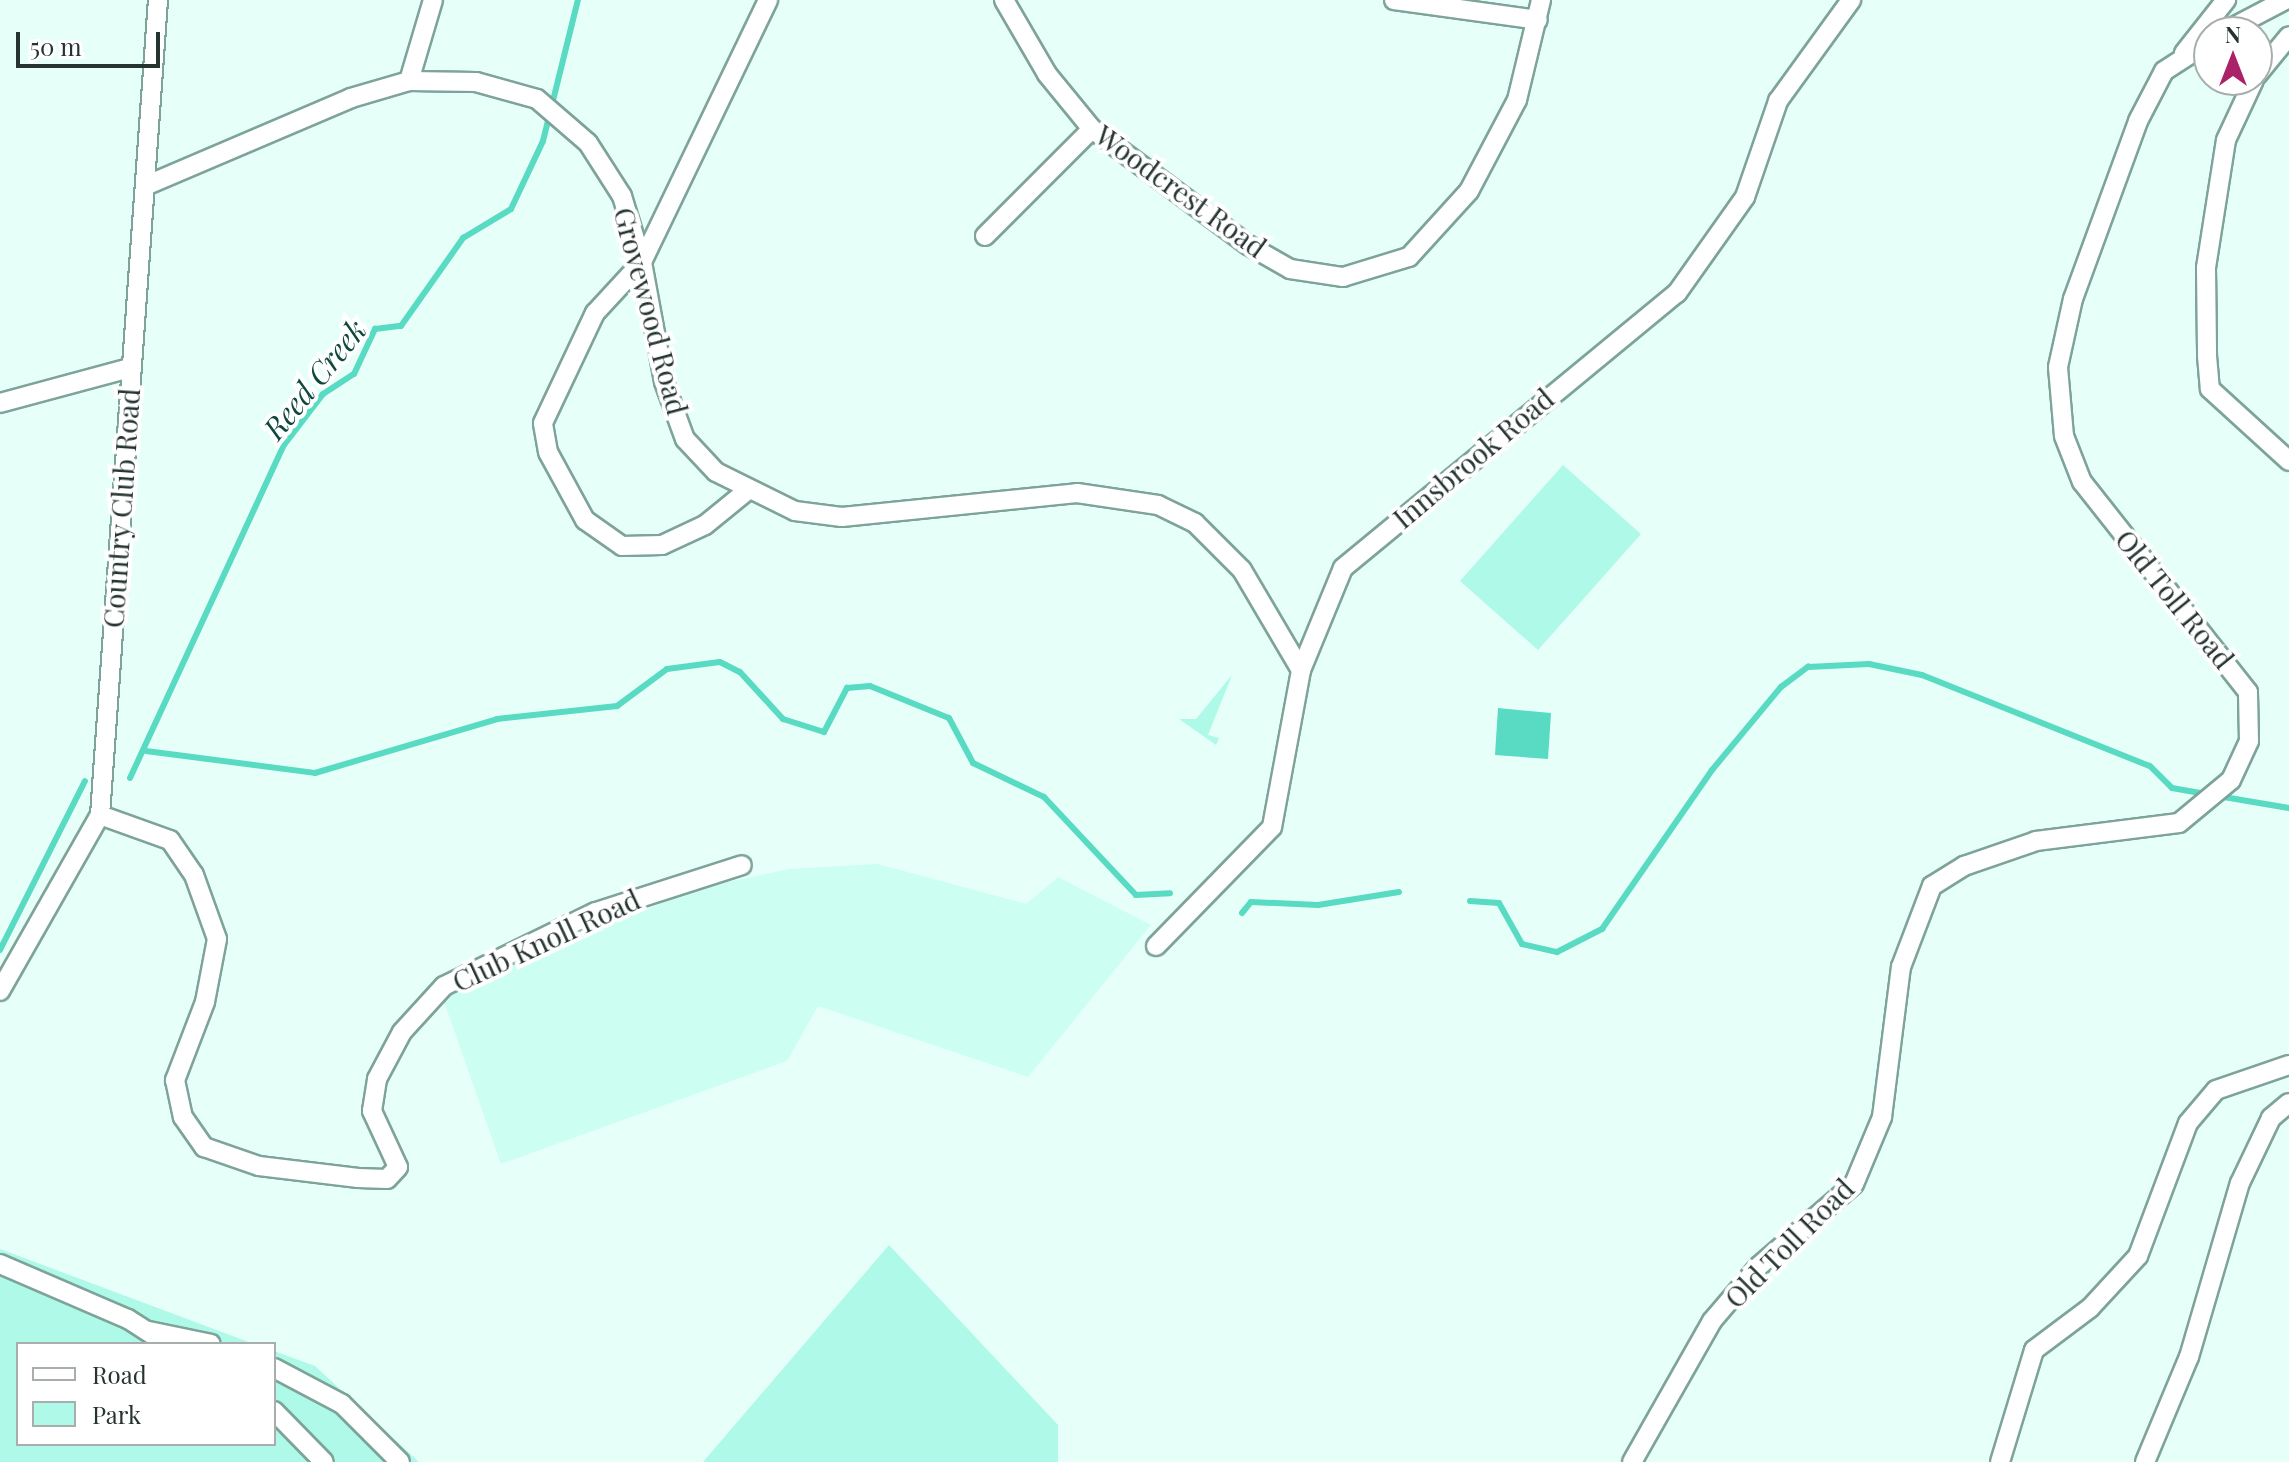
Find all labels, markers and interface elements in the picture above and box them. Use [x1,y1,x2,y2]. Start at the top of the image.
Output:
scale bar [20,16,164,66]
north arrow [2193,16,2273,96]
text: N [2225,19,2241,49]
text: 50 m [30,30,82,62]
street label: Woodcrest Road [1089,118,1273,264]
street label: Grovewood Road [607,204,695,418]
water label: Reed Creek [255,312,373,446]
street label: Innsbrook Road [1386,381,1560,535]
street label: Country Club Road [96,387,146,629]
street label: Old Toll Road [2109,523,2241,675]
street label: Club Knoll Road [447,882,645,998]
street label: Old Toll Road [1717,1171,1861,1315]
legend [16,1342,276,1446]
text: Road [92,1358,147,1390]
text: Park [92,1398,141,1430]

